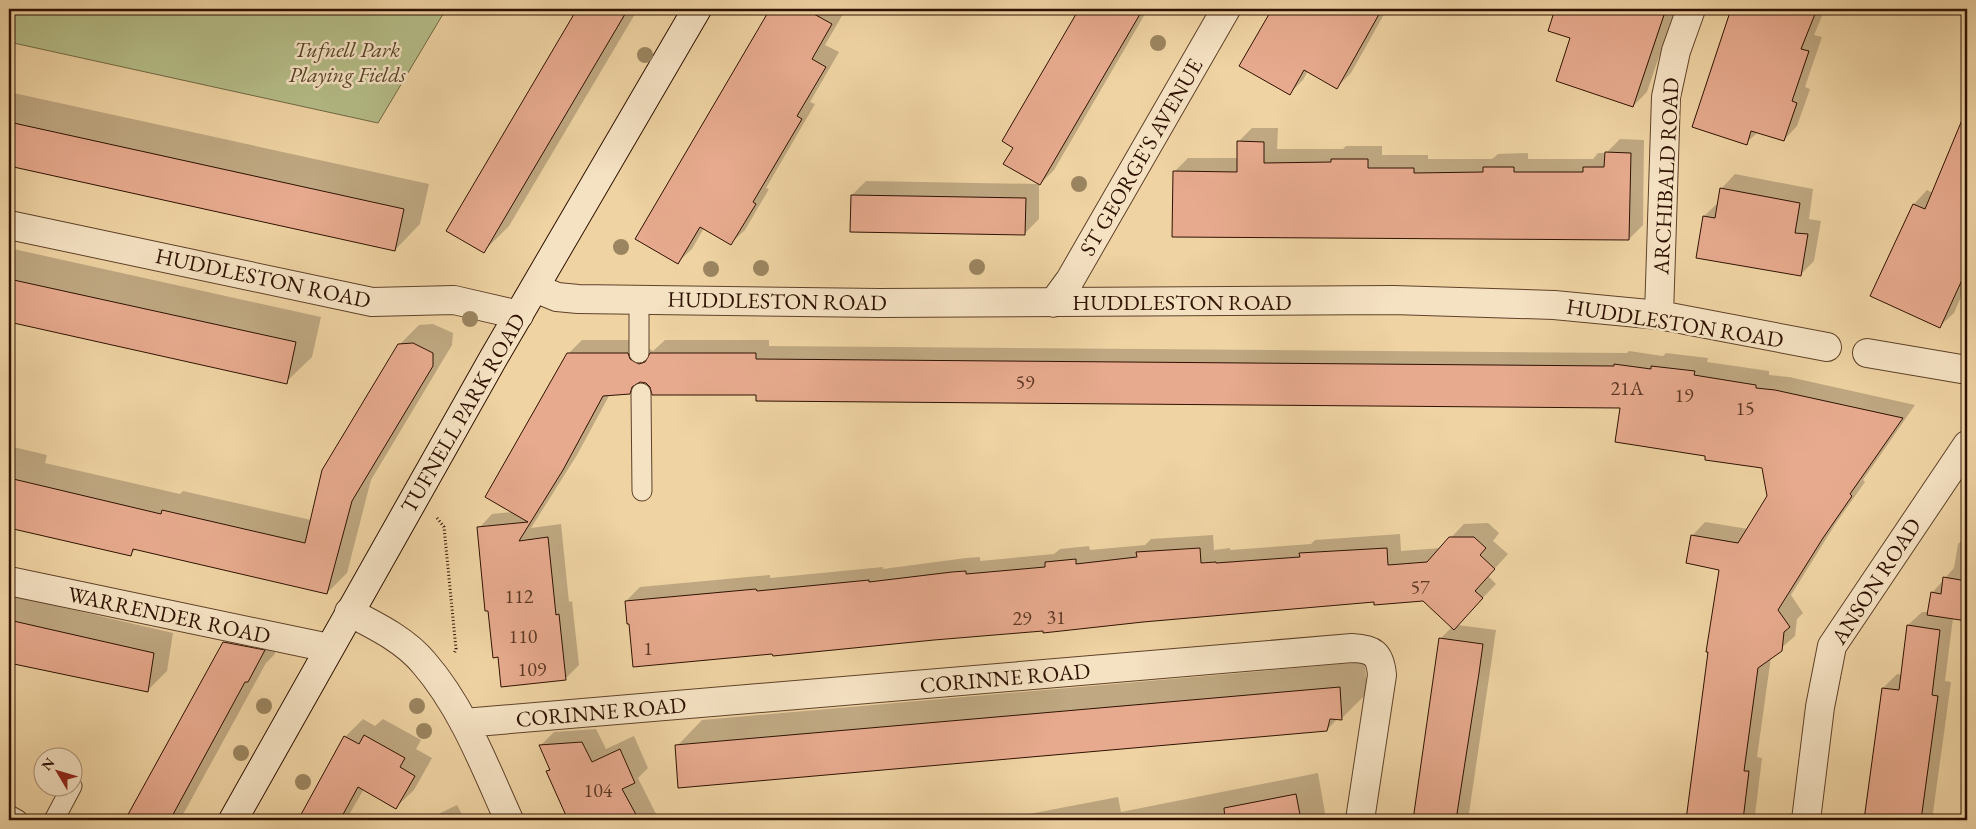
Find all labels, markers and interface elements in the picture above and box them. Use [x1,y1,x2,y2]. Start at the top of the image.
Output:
park label: Tufnell Park Playing Fields [288,35,407,89]
street label: ST GEORGE'S AVENUE [1073,53,1209,261]
street label: ARCHIBALD ROAD [1646,77,1686,276]
street label: HUDDLESTON ROAD [153,241,373,315]
street label: HUDDLESTON ROAD [667,285,887,317]
street label: HUDDLESTON ROAD [1072,288,1292,317]
street label: HUDDLESTON ROAD [1564,292,1786,354]
street label: TUFNELL PARK ROAD [394,308,532,518]
house number: 59 [1015,369,1035,395]
house number: 21A [1610,375,1644,401]
house number: 19 [1674,382,1694,408]
house number: 15 [1735,395,1755,421]
street label: ANSON ROAD [1824,512,1928,651]
house number: 57 [1410,574,1430,600]
street label: WARRENDER ROAD [65,579,273,651]
house number: 112 [505,583,534,609]
house number: 31 [1046,604,1066,630]
house number: 29 [1012,605,1032,631]
house number: 110 [509,623,538,649]
house number: 1 [643,635,653,661]
house number: 109 [518,656,547,682]
street label: CORINNE ROAD [919,656,1091,700]
street label: CORINNE ROAD [515,690,687,734]
north arrow [32,746,82,796]
text: N [37,753,59,774]
house number: 104 [584,777,613,803]

